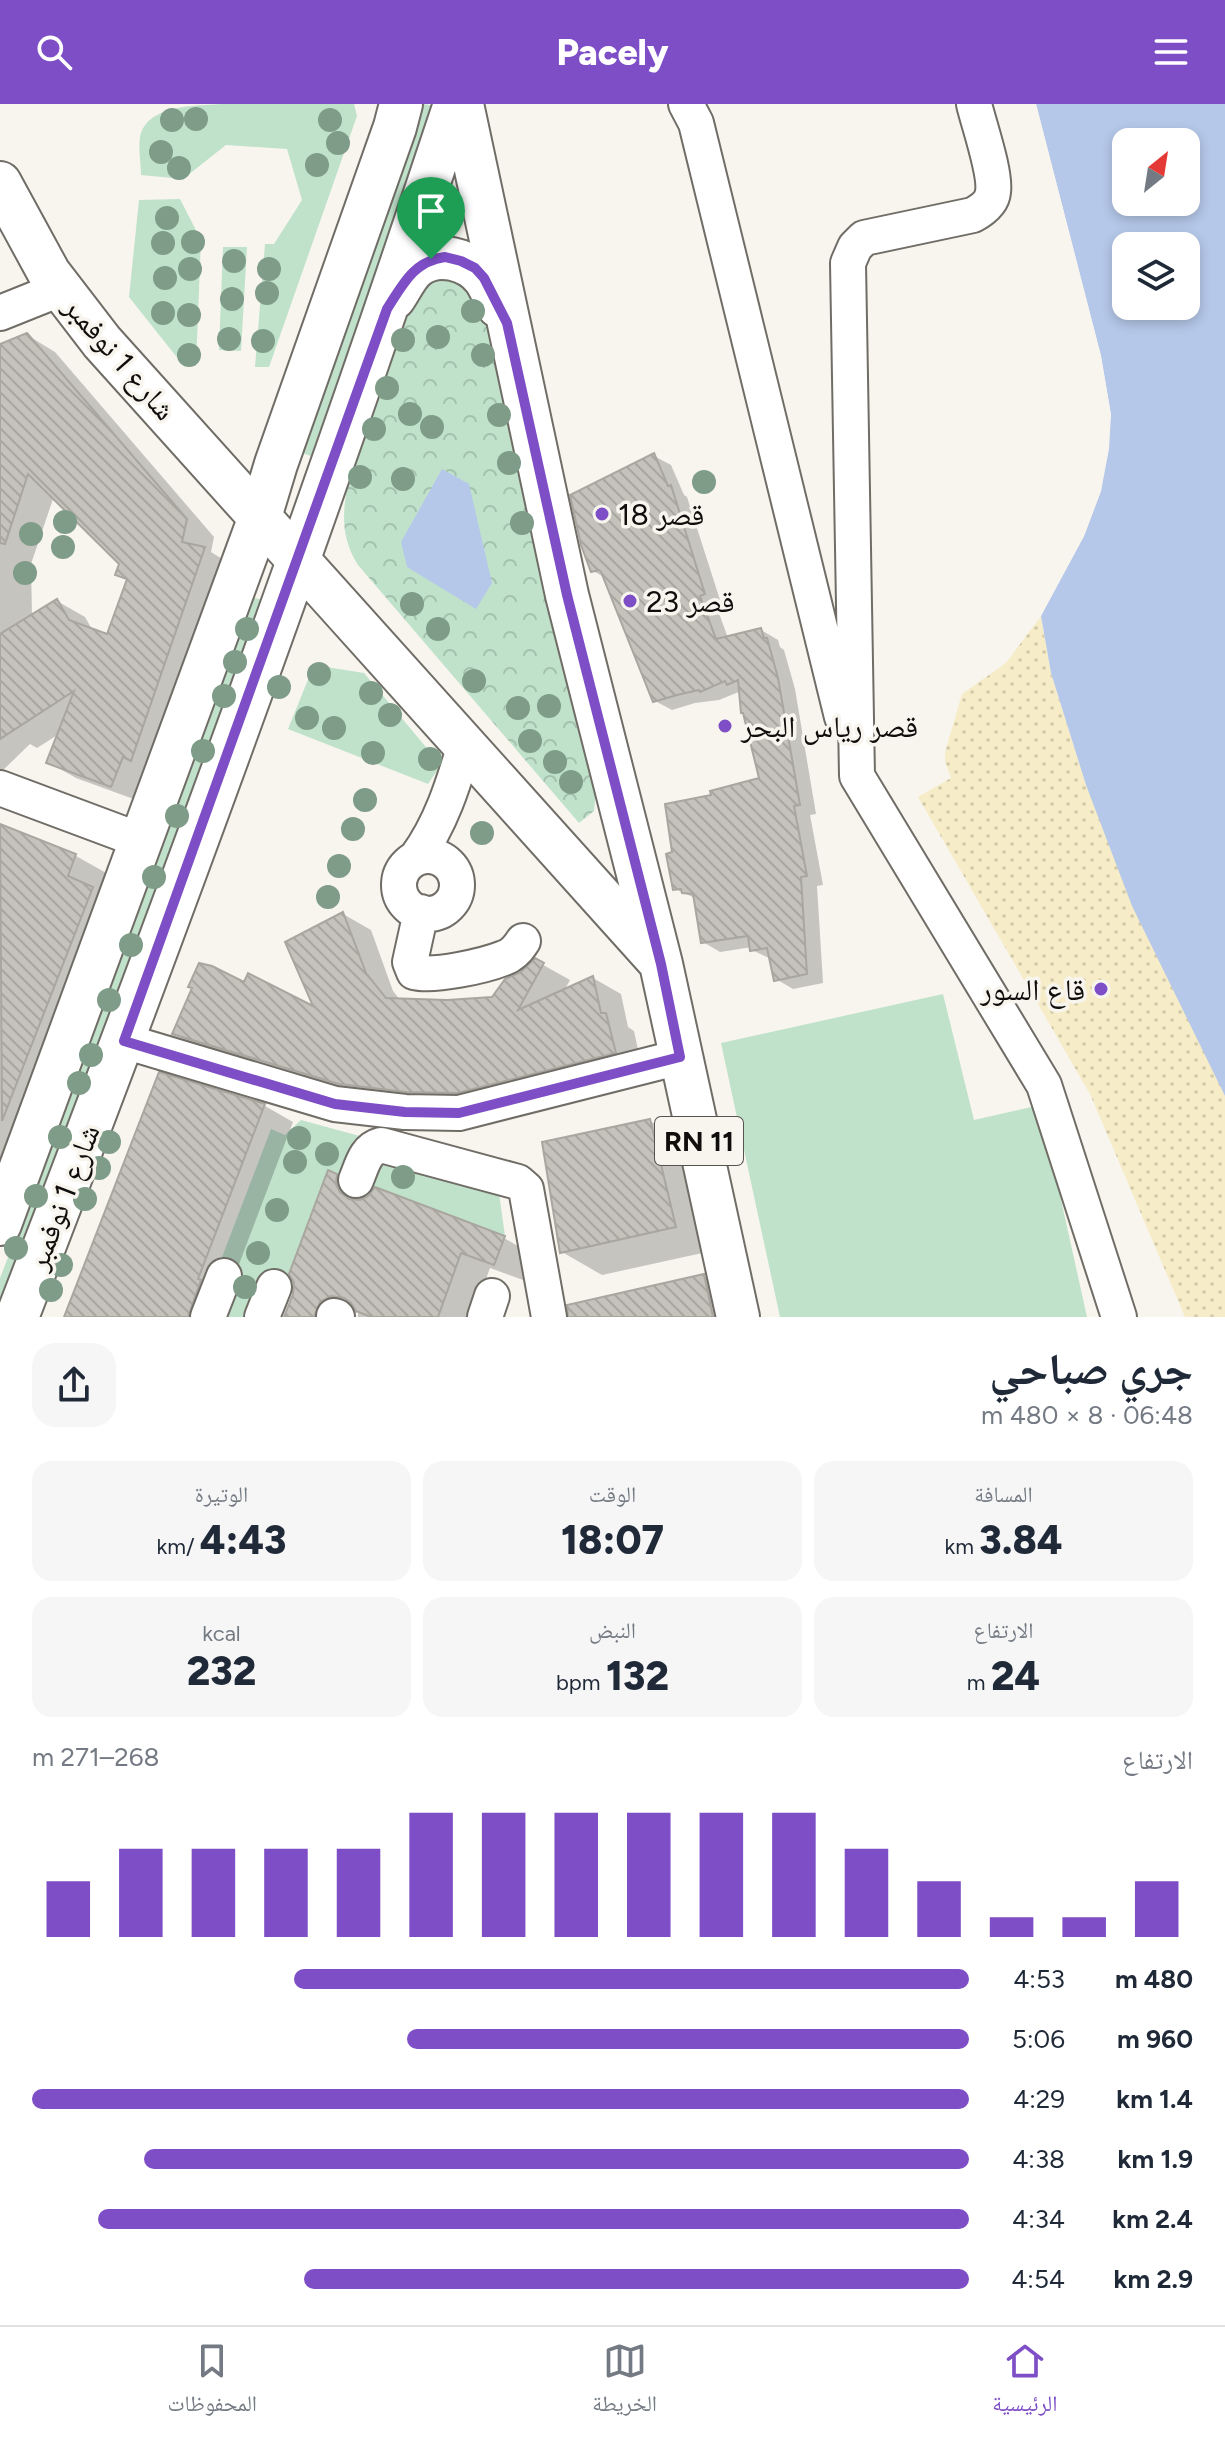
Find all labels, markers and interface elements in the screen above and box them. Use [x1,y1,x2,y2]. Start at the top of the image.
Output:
icon: search [32,30,76,74]
icon: menu [1149,30,1193,74]
text: Pacely [557,31,668,74]
north arrow [1112,128,1200,216]
map controls [1112,128,1200,320]
pin [397,177,465,259]
icon: arrive [409,189,453,233]
button: layers [1112,232,1200,320]
street label: شارع 1 نوفمبر [55,288,184,428]
place label: قصر 18 [618,496,704,533]
marker: قصر 18 [593,505,611,523]
place label: قصر 23 [646,583,735,620]
marker: قصر 23 [621,592,639,610]
place label: قصر رياس البحر [740,708,918,745]
marker: قصر رياس البحر [716,717,734,735]
place label: قاع السور [979,971,1085,1009]
marker: قاع السور [1092,980,1110,998]
road number: RN 11 [655,1117,743,1165]
street label: شارع 1 نوفمبر [18,1119,109,1276]
text: جري صباحي [989,1342,1193,1395]
button: share [32,1343,116,1427]
text: 06:48 · 8 × 480 m [981,1399,1193,1431]
text: الوتيرة [195,1481,248,1508]
text: الوقت [589,1481,636,1508]
text: المسافة [974,1481,1033,1508]
text: 4:43 [200,1516,286,1564]
text: 18:07 [561,1516,664,1564]
text: 3.84 [979,1516,1062,1564]
text: /km [157,1533,200,1560]
text: km [945,1533,979,1560]
text: النبض [589,1617,636,1644]
text: الارتفاع [973,1617,1034,1644]
text: kcal [202,1620,241,1647]
text: 232 [187,1647,256,1695]
text: 132 [606,1652,669,1700]
text: 24 [991,1652,1040,1700]
text: bpm [556,1669,606,1696]
text: m [967,1669,991,1696]
text: 268–271 m [32,1741,159,1773]
text: الارتفاع [1122,1744,1193,1776]
text: 4:53 [1013,1963,1065,1995]
text: 480 m [1115,1963,1193,1995]
text: 5:06 [1012,2023,1065,2055]
text: 960 m [1117,2023,1193,2055]
text: 4:29 [1013,2083,1065,2115]
text: 1.4 km [1116,2083,1193,2115]
text: 4:38 [1012,2143,1065,2175]
text: 1.9 km [1118,2143,1193,2175]
text: 4:34 [1012,2203,1065,2235]
text: 2.4 km [1112,2203,1193,2235]
text: 4:54 [1011,2263,1065,2295]
text: 2.9 km [1114,2263,1193,2295]
tab: المحفوظات [168,2339,257,2425]
tab: الخريطة [592,2339,657,2425]
tab: الرئيسية [992,2339,1057,2425]

